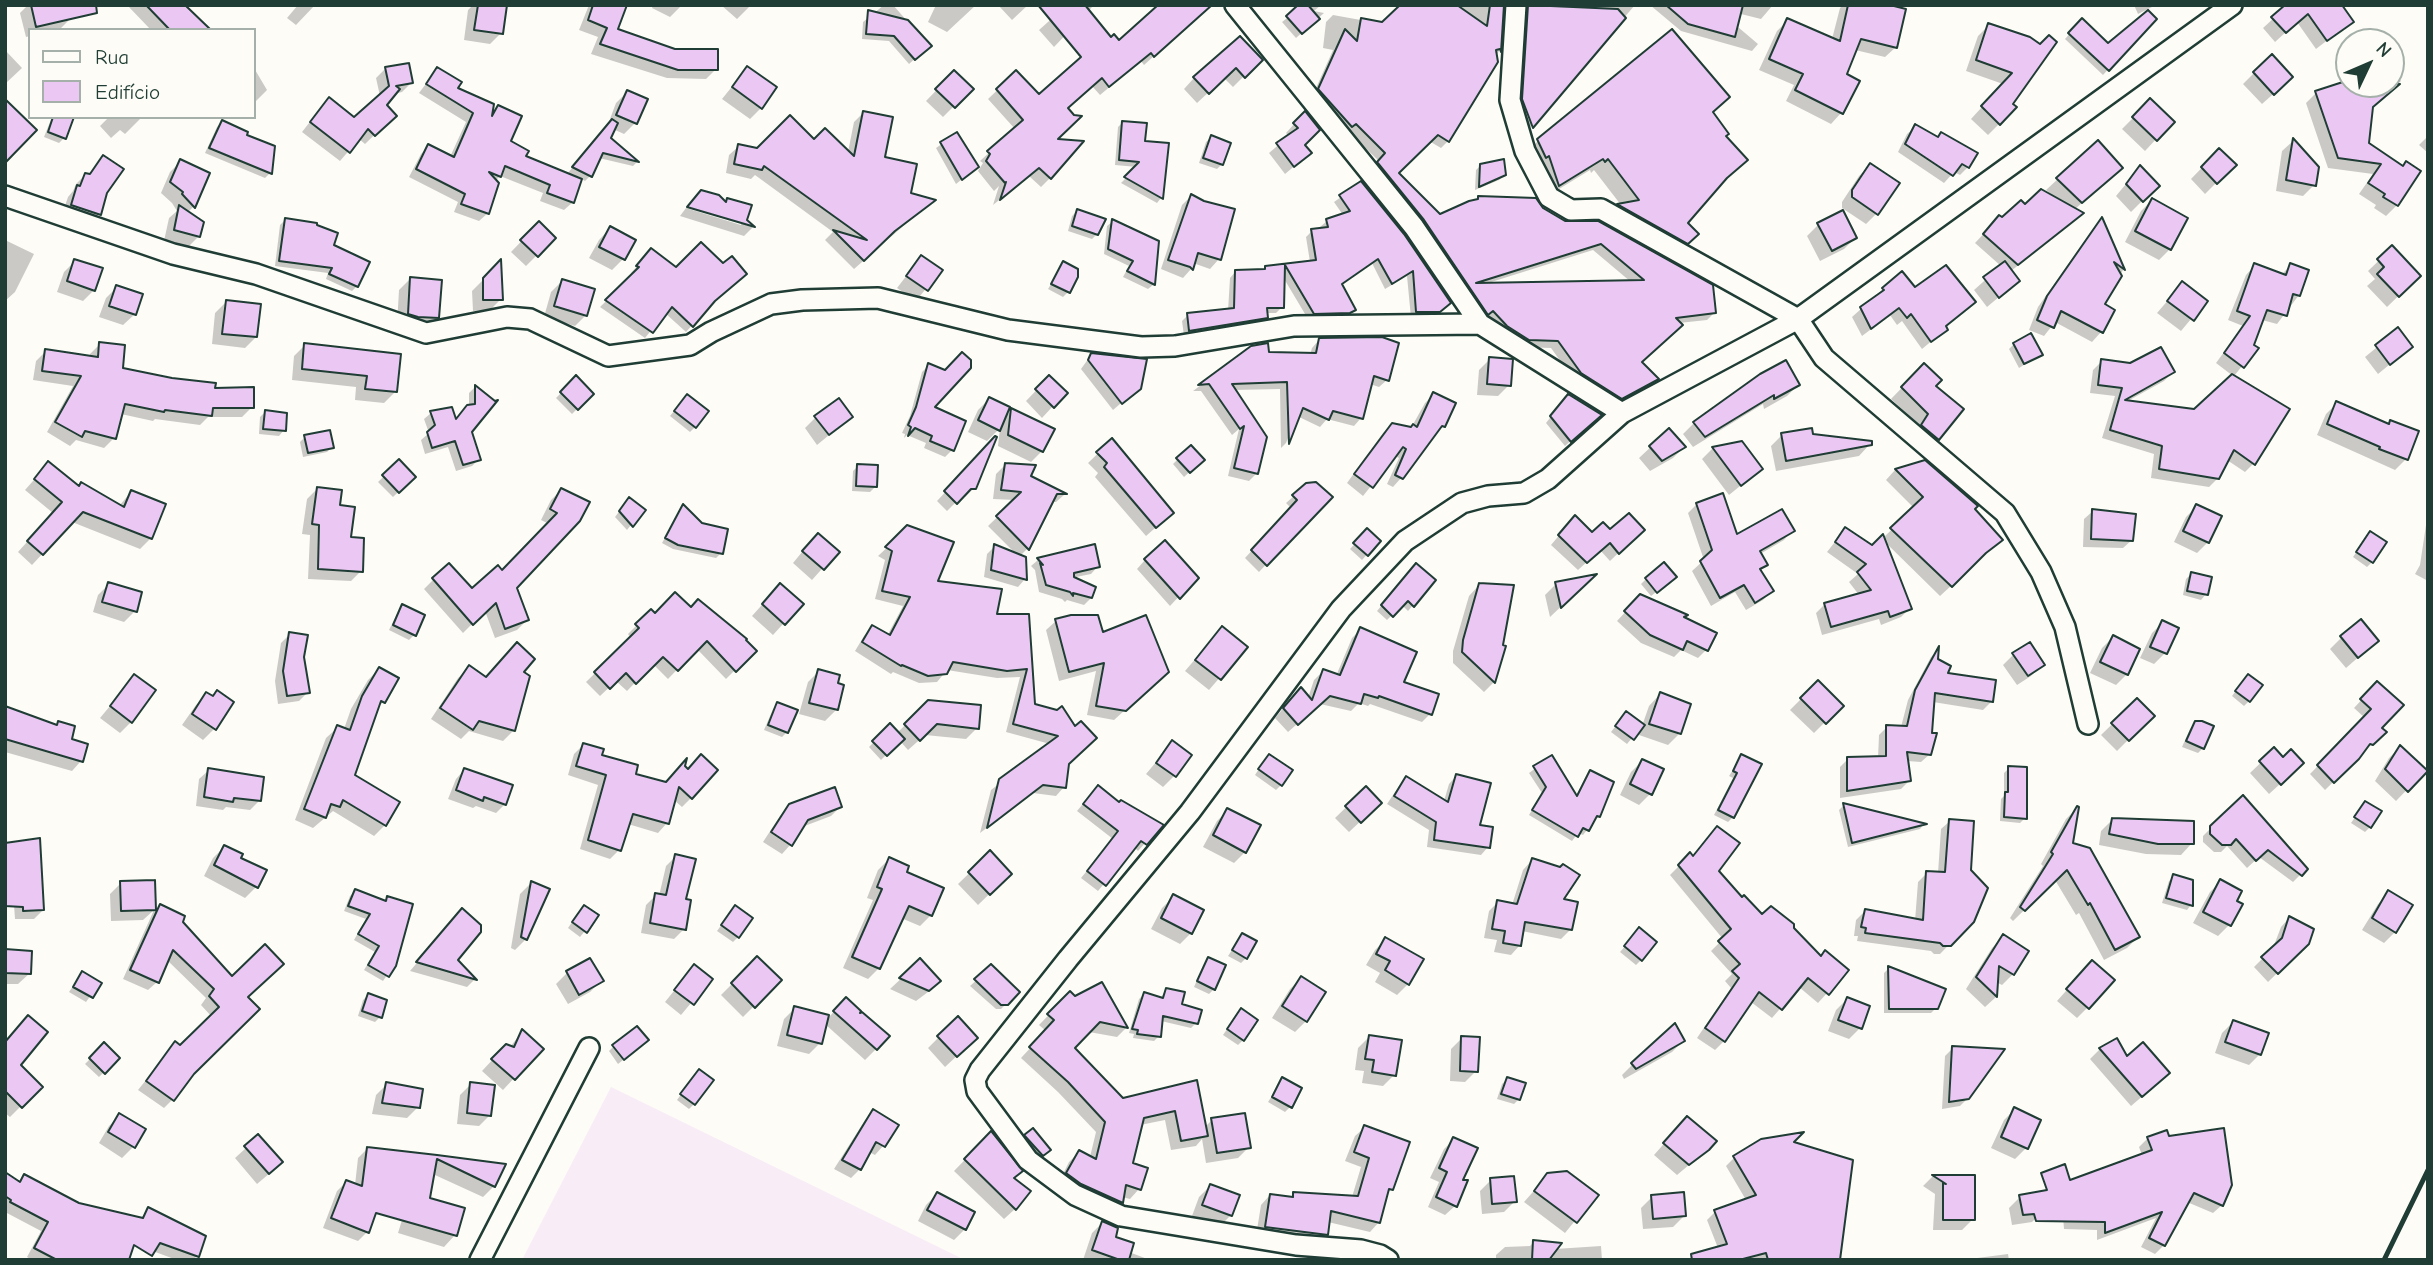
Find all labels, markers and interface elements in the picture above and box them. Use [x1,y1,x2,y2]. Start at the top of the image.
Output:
legend [28,28,256,119]
north arrow [2335,28,2405,98]
text: N [2371,38,2396,62]
text: Rua [95,45,129,69]
text: Edifício [95,80,160,104]

